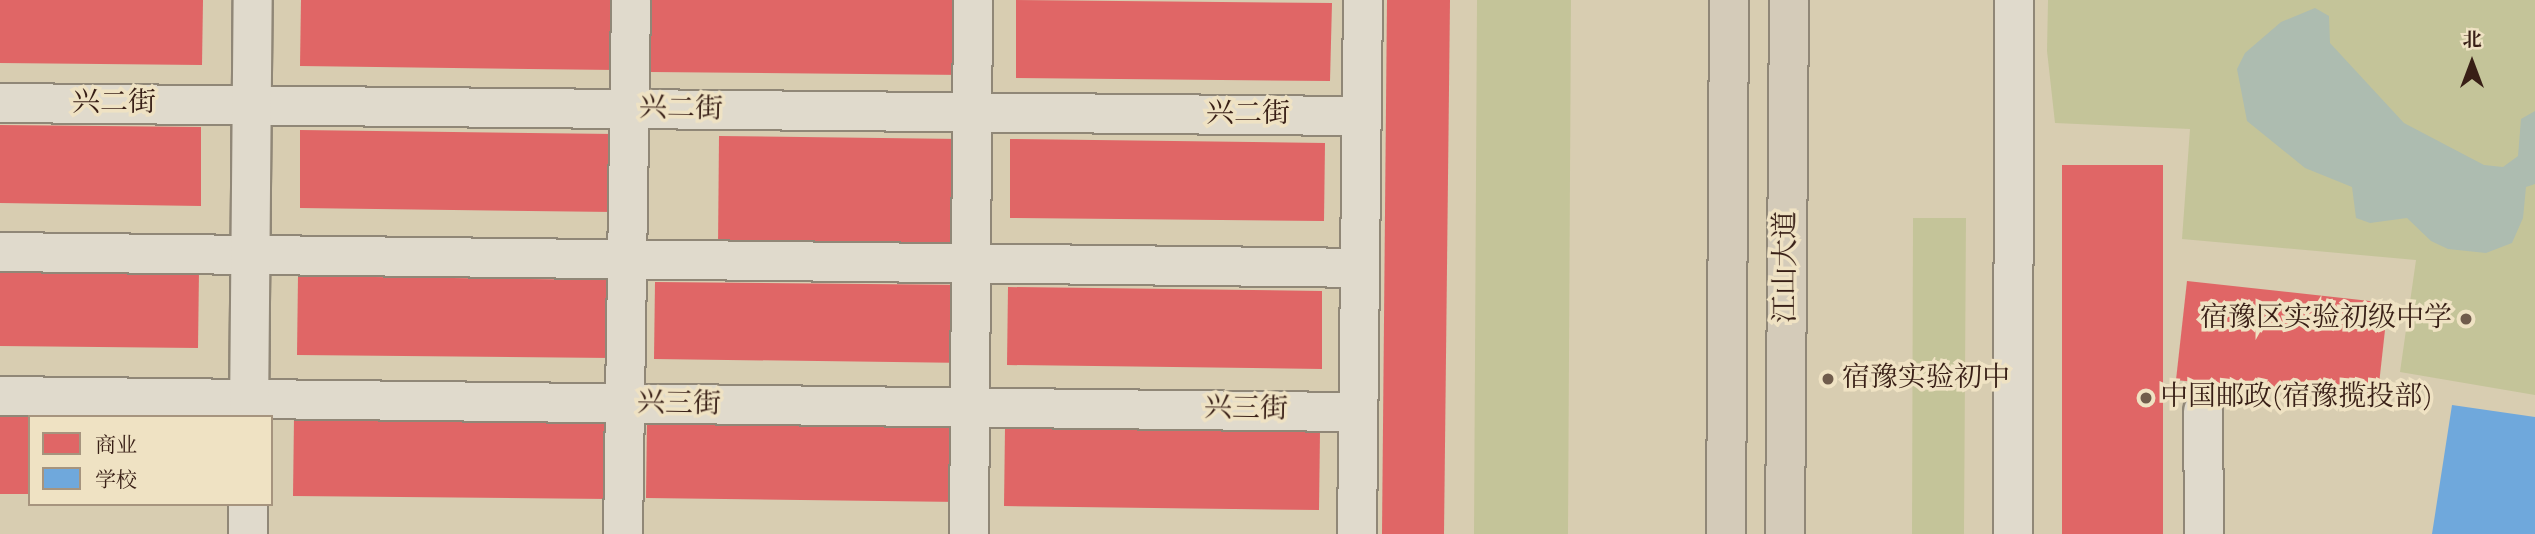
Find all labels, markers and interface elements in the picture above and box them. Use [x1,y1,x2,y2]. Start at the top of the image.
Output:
north arrow [2437,28,2507,98]
text: 北 [2462,32,2482,51]
street label: 兴二街 [72,87,156,121]
street label: 兴二街 [639,92,723,128]
street label: 兴二街 [1206,98,1290,132]
street label: 江山大道 [1770,211,1804,323]
place label: 宿豫区实验初级中学 [2200,302,2452,336]
marker: 宿豫区实验初级中学 [2458,311,2474,327]
place label: 宿豫实验初中 [1842,362,2010,396]
marker: 宿豫实验初中 [1820,371,1836,387]
place label: 中国邮政(宿豫揽投部) [2160,381,2433,415]
street label: 兴三街 [637,387,721,423]
marker: 中国邮政(宿豫揽投部) [2138,390,2154,406]
street label: 兴三街 [1204,392,1288,428]
legend [28,415,273,506]
text: 商业 [95,436,137,457]
text: 学校 [95,471,137,492]

